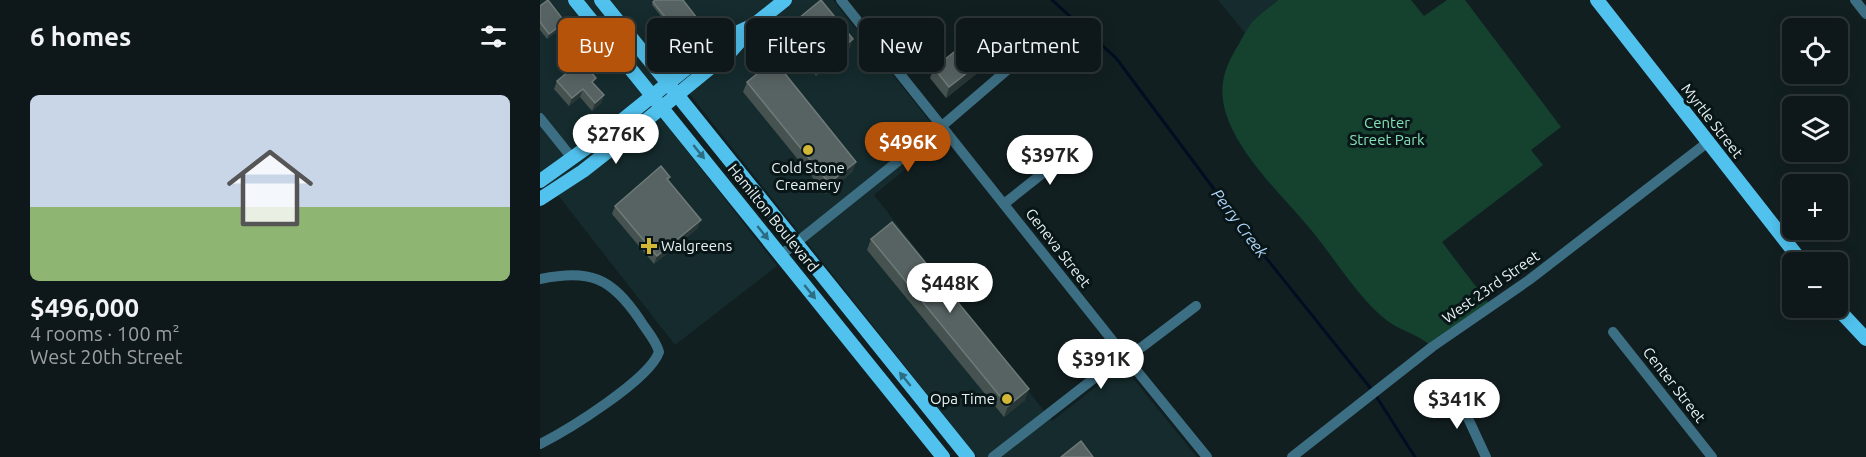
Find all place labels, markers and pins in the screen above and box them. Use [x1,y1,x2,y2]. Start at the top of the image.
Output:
pin: $276K [574,114,658,165]
pin: $496K [866,122,950,173]
pin: $397K [1008,135,1092,186]
marker: Cold Stone Creamery [801,143,815,157]
place label: Cold Stone Creamery [771,159,845,193]
place label: Walgreens [661,237,732,254]
marker: Walgreens [642,239,656,253]
pin: $448K [908,263,992,314]
pin: $391K [1059,339,1143,390]
pin: $341K [1415,379,1499,430]
place label: Opa Time [930,390,995,407]
marker: Opa Time [1000,392,1014,406]

